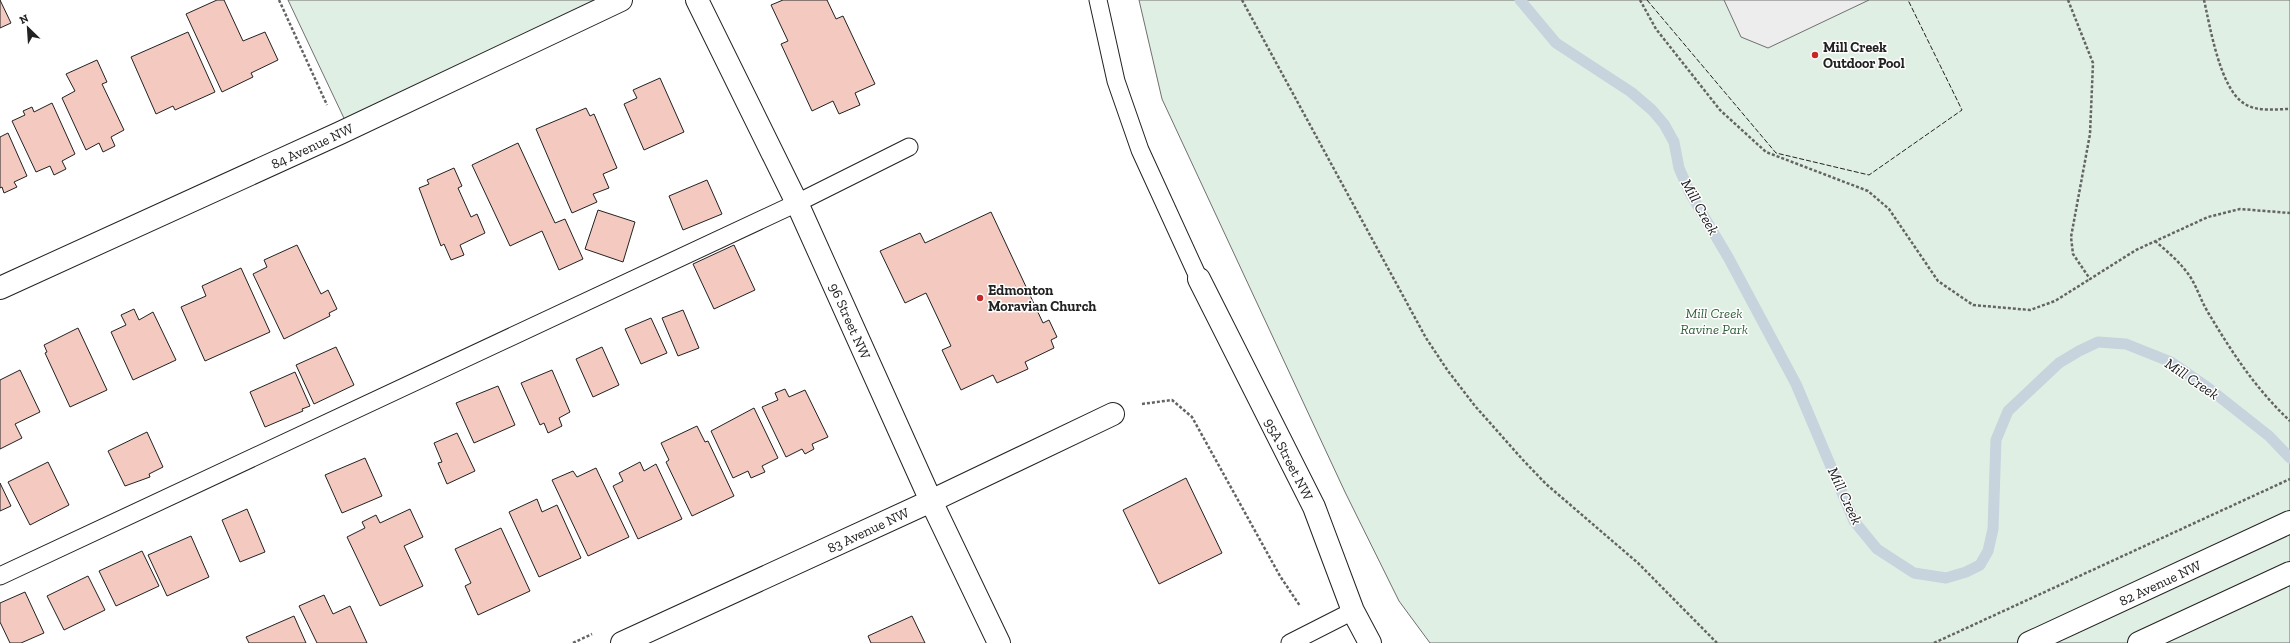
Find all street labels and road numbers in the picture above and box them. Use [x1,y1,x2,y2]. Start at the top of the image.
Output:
street label: 84 Avenue NW [268,120,356,173]
street label: 96 Street NW [825,281,874,362]
street label: 95A Street NW [1261,415,1317,503]
street label: 83 Avenue NW [825,504,912,557]
street label: 82 Avenue NW [2117,557,2204,610]

